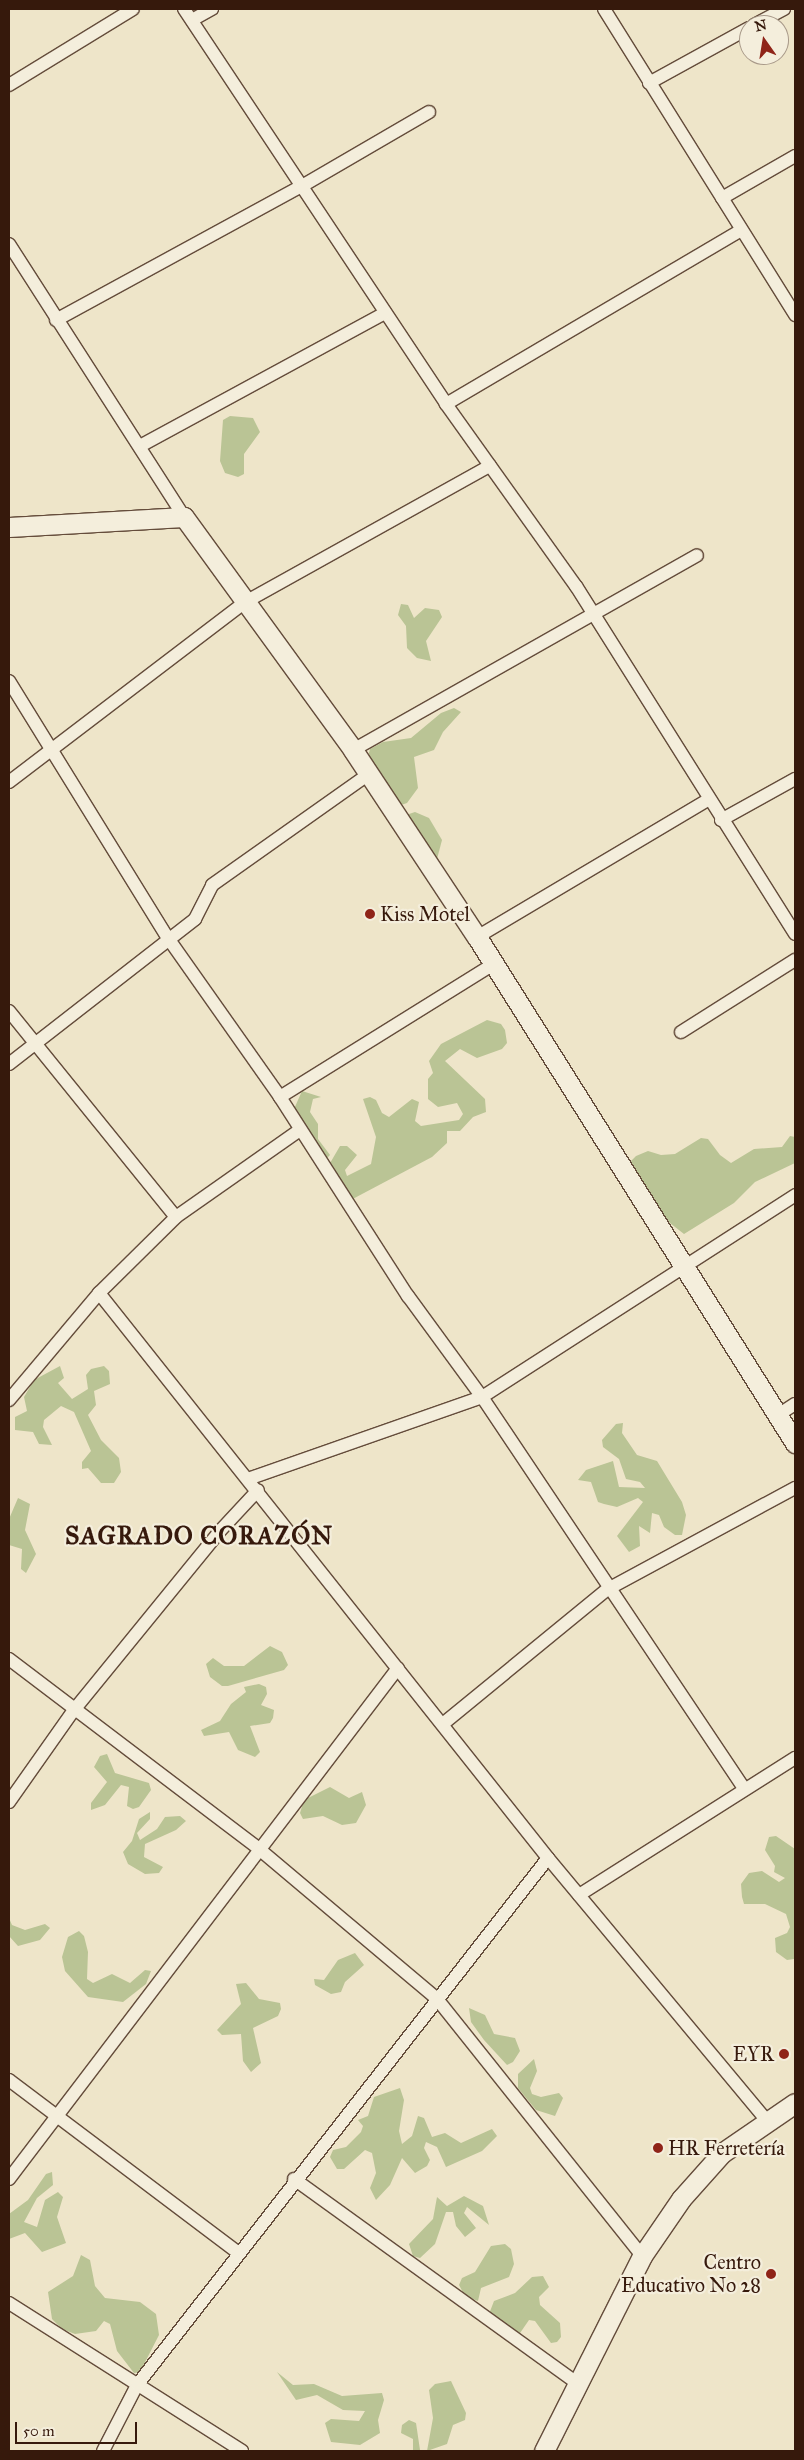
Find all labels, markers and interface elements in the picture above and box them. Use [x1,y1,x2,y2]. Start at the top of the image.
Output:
north arrow [739,15,789,65]
text: N [753,16,768,35]
place label: Kiss Motel [380,902,470,926]
marker: Kiss Motel [364,908,376,920]
district label: SAGRADO CORAZÓN [63,1521,335,1551]
place label: EYR [733,2042,774,2066]
marker: EYR [778,2048,790,2060]
place label: HR Ferretería [668,2136,785,2160]
marker: HR Ferretería [652,2142,664,2154]
place label: Centro Educativo No 28 [621,2250,761,2297]
marker: Centro Educativo No 28 [765,2268,777,2280]
scale bar [18,2412,140,2444]
text: 50 m [23,2422,55,2440]

